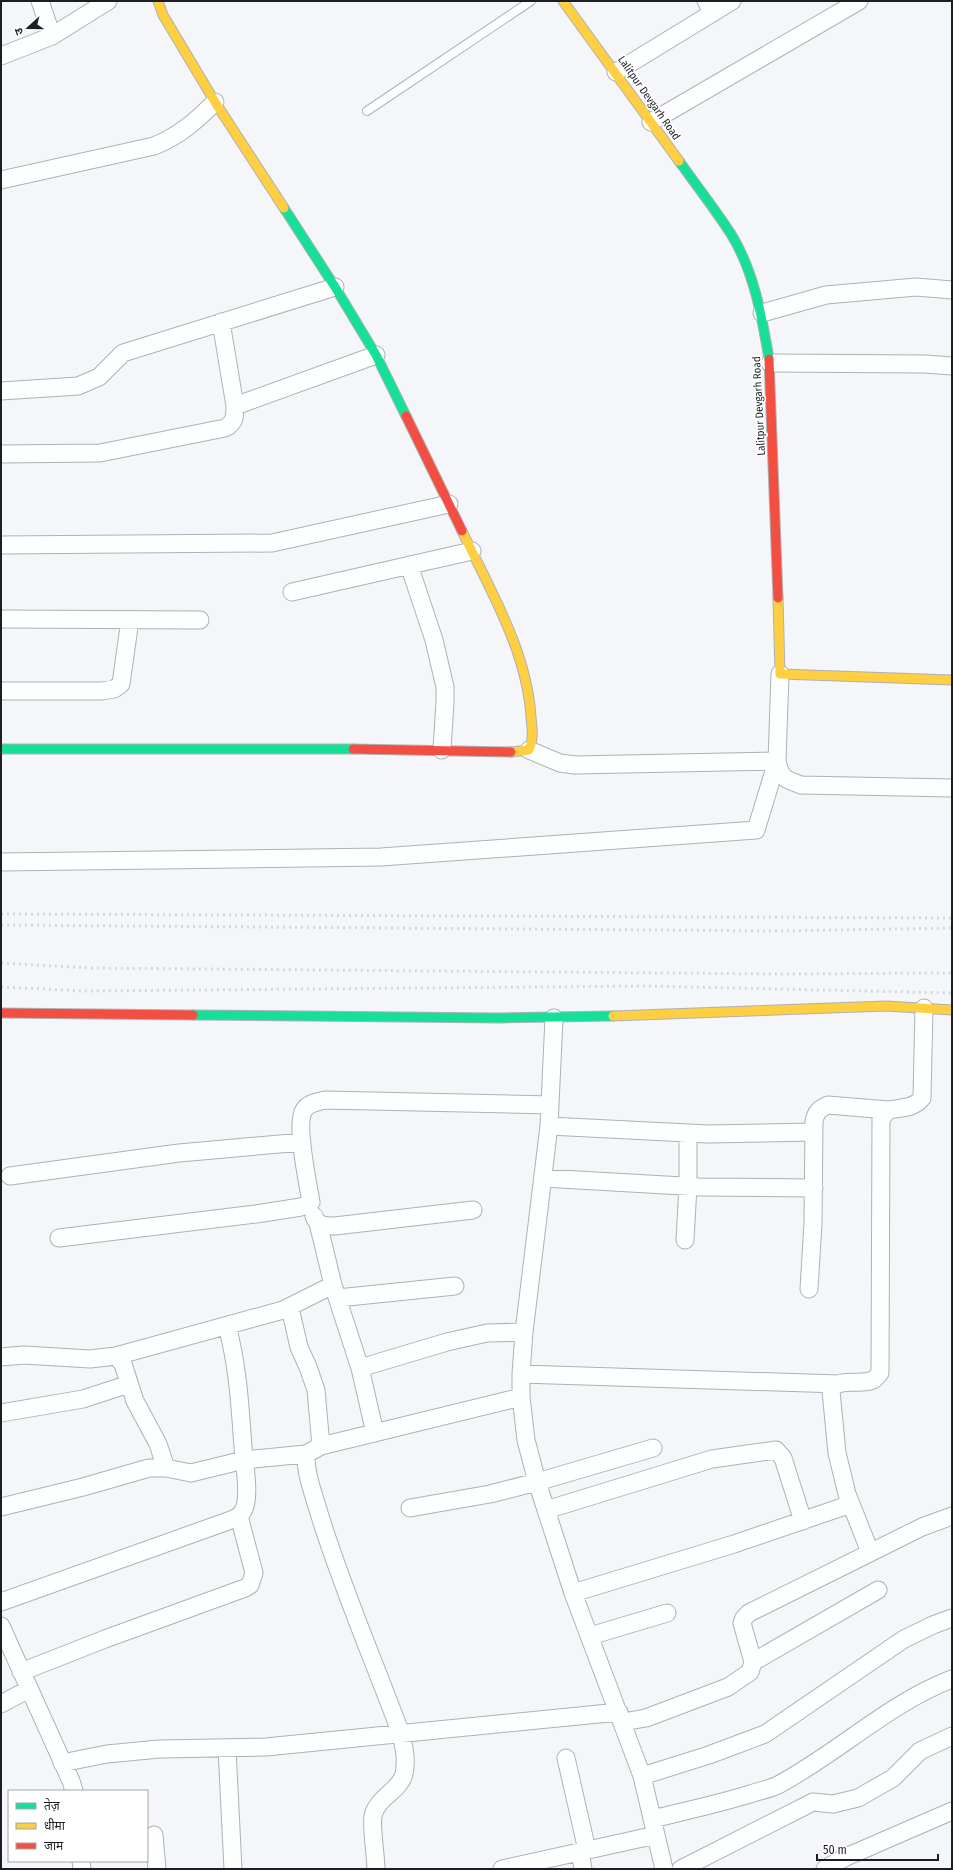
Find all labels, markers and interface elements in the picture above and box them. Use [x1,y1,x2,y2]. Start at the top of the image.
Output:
north arrow [8,8,48,48]
text: उ [12,26,26,37]
street label: Lalitpur Devgarh Road [615,54,683,142]
street label: Lalitpur Devgarh Road [750,356,768,456]
legend [8,1790,148,1862]
text: तेज़ [44,1798,61,1813]
text: धीमा [44,1818,66,1833]
scale bar [817,1836,938,1862]
text: जाम [44,1839,64,1853]
text: 50 m [823,1843,847,1857]

